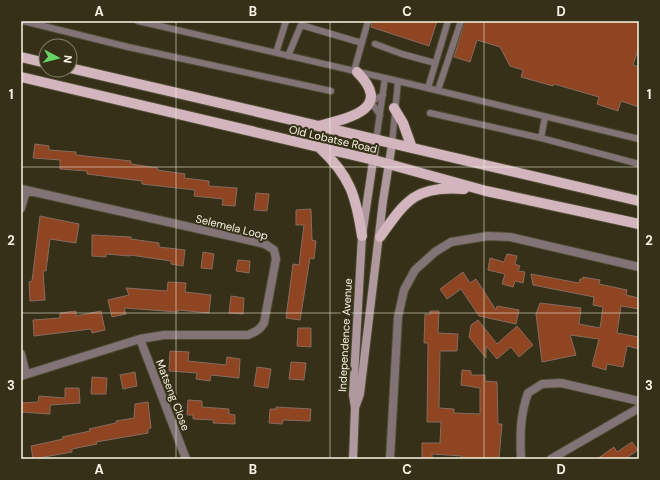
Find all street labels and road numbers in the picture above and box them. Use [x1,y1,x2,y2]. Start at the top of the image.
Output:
street label: Old Lobatse Road [287,122,379,156]
street label: Selemela Loop [194,211,270,243]
street label: Independence Avenue [335,278,355,392]
street label: Matseng Close [153,357,193,433]

